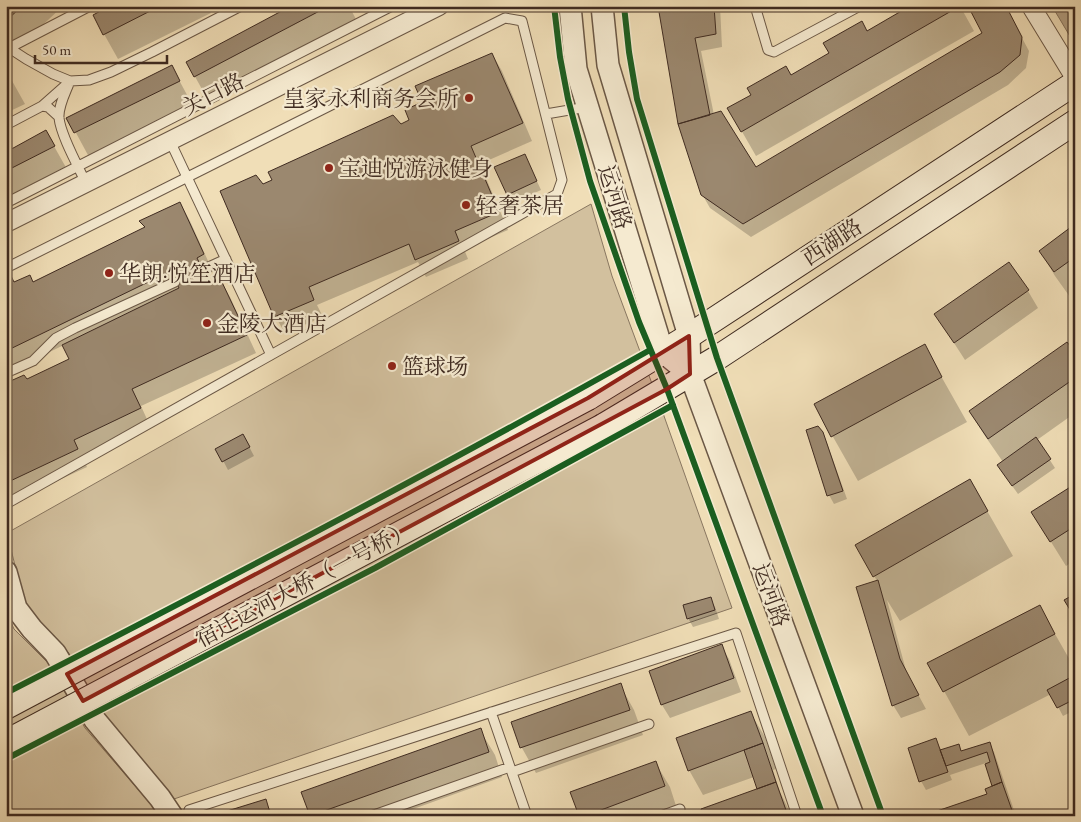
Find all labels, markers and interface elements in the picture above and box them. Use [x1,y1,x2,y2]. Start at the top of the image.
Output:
scale bar [35,32,168,64]
text: 50 m [42,40,71,59]
street label: 关口路 [177,66,249,122]
place label: 皇家永利商务会所 [283,84,459,113]
marker: 皇家永利商务会所 [463,92,475,104]
place label: 宝迪悦游泳健身 [339,154,493,183]
street label: 运河路 [591,161,639,233]
marker: 宝迪悦游泳健身 [323,162,335,174]
place label: 轻奢茶居 [476,191,564,220]
marker: 轻奢茶居 [460,199,472,211]
street label: 西湖路 [796,212,868,272]
place label: 华朗·悦笙酒店 [119,259,255,288]
marker: 华朗·悦笙酒店 [103,267,115,279]
place label: 金陵大酒店 [217,309,327,338]
marker: 金陵大酒店 [201,317,213,329]
place label: 篮球场 [402,352,468,381]
marker: 篮球场 [386,360,398,372]
street label: 宿迁运河大桥（一号桥） [190,514,418,654]
street label: 运河路 [746,559,796,631]

